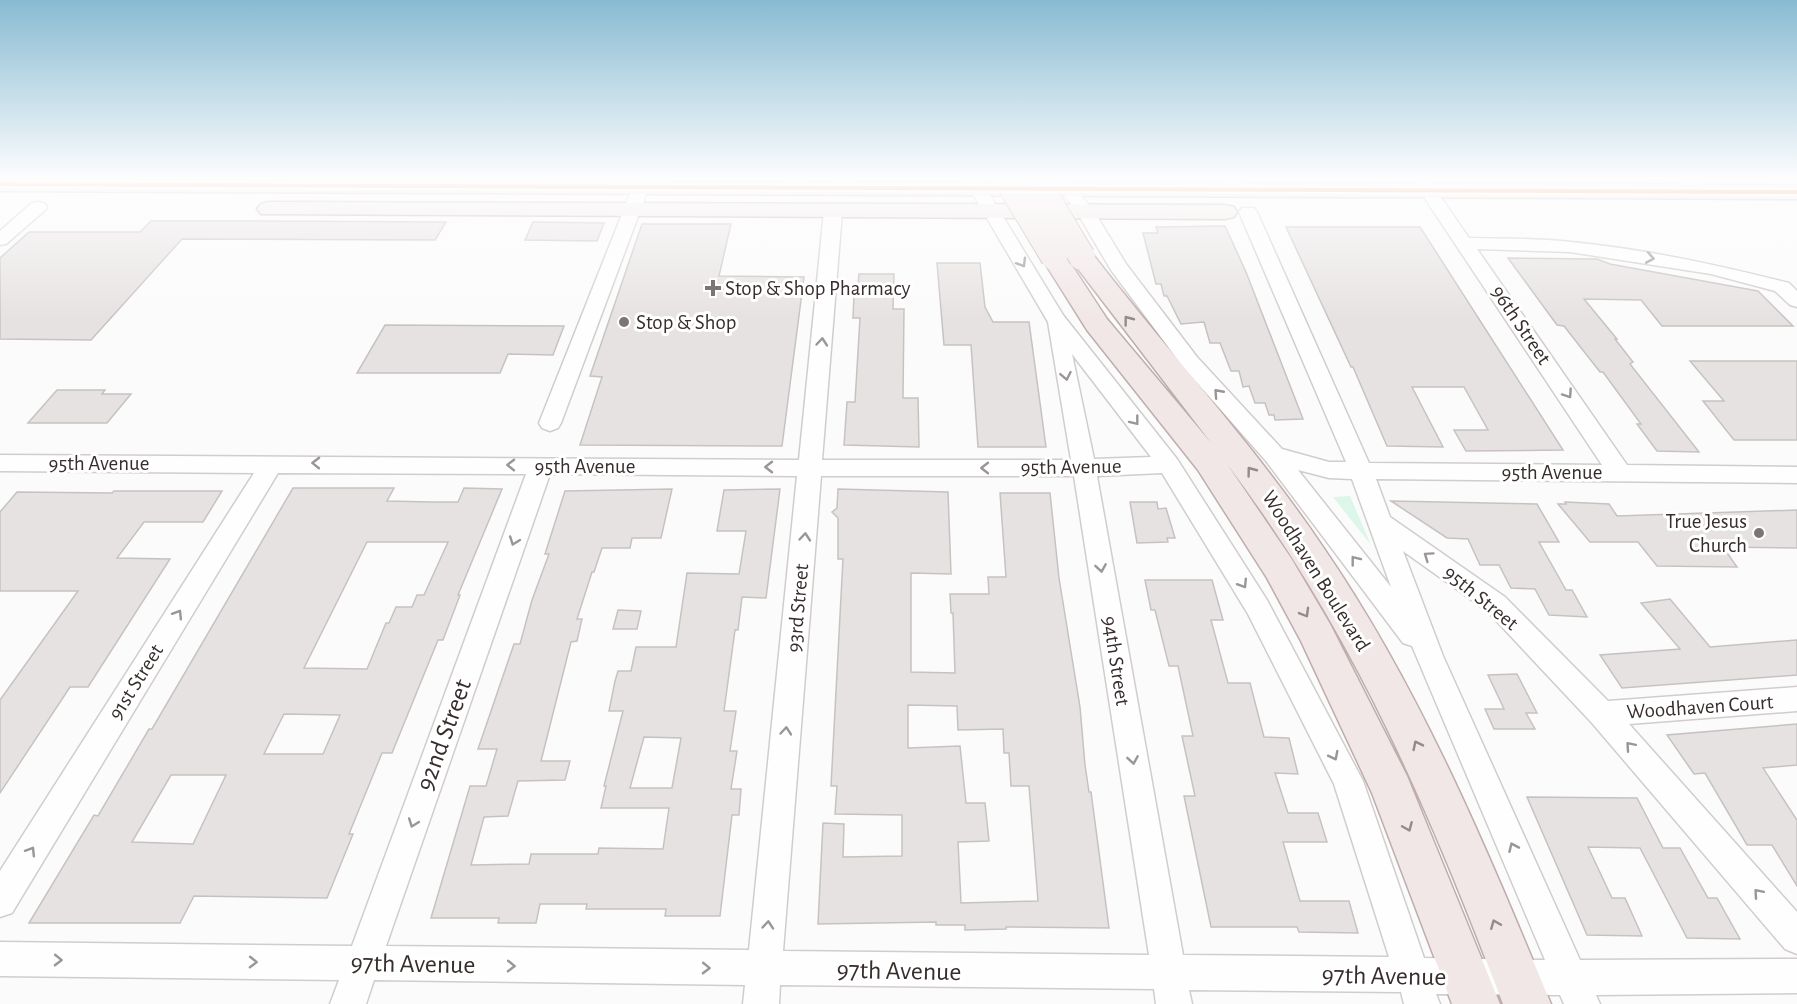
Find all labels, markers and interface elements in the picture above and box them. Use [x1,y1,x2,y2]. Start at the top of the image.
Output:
one-way arrow [1644,251,1654,264]
one-way arrow [1015,257,1027,267]
place label: Stop & Shop Pharmacy [725,278,911,299]
marker: Stop & Shop Pharmacy [706,281,720,295]
street label: 96th Street [1487,282,1555,369]
place label: Stop & Shop [636,312,736,333]
marker: Stop & Shop [617,315,631,329]
one-way arrow [1124,316,1135,327]
one-way arrow [815,338,828,347]
one-way arrow [1059,370,1072,380]
one-way arrow [1560,388,1572,398]
one-way arrow [1214,389,1225,400]
one-way arrow [1128,414,1139,425]
street label: 95th Avenue [49,453,149,474]
street label: 95th Avenue [535,456,635,477]
street label: 95th Avenue [1020,456,1122,478]
one-way arrow [311,457,320,469]
one-way arrow [506,459,515,471]
one-way arrow [764,461,773,473]
one-way arrow [980,462,989,474]
street label: 95th Avenue [1502,462,1602,483]
one-way arrow [1248,466,1259,477]
street label: Woodhaven Boulevard [1258,487,1374,655]
place label: True Jesus Church [1665,511,1747,556]
marker: True Jesus Church [1752,526,1766,540]
one-way arrow [798,532,811,541]
one-way arrow [508,535,521,545]
one-way arrow [1423,552,1434,563]
one-way arrow [1351,556,1362,567]
street label: 93rd Street [784,562,812,653]
one-way arrow [1094,562,1107,572]
street label: 95th Street [1440,562,1522,634]
one-way arrow [1235,577,1246,588]
one-way arrow [1298,607,1309,618]
one-way arrow [171,610,182,621]
street label: 94th Street [1099,615,1133,708]
street label: 91st Street [105,640,167,723]
street label: 92nd Street [412,676,476,794]
street label: Woodhaven Court [1626,691,1774,723]
one-way arrow [779,726,792,735]
one-way arrow [1412,741,1424,752]
one-way arrow [1626,742,1637,753]
one-way arrow [1327,749,1339,760]
one-way arrow [1126,755,1139,765]
one-way arrow [408,817,420,828]
one-way arrow [1401,820,1413,831]
one-way arrow [1509,843,1521,854]
one-way arrow [23,847,35,857]
one-way arrow [1755,889,1766,900]
one-way arrow [1490,919,1502,930]
one-way arrow [761,920,774,929]
street label: 97th Avenue [350,950,476,978]
one-way arrow [54,954,63,966]
one-way arrow [249,956,258,968]
street label: 97th Avenue [836,957,962,985]
one-way arrow [507,960,516,972]
one-way arrow [702,962,711,974]
street label: 97th Avenue [1321,962,1447,990]

